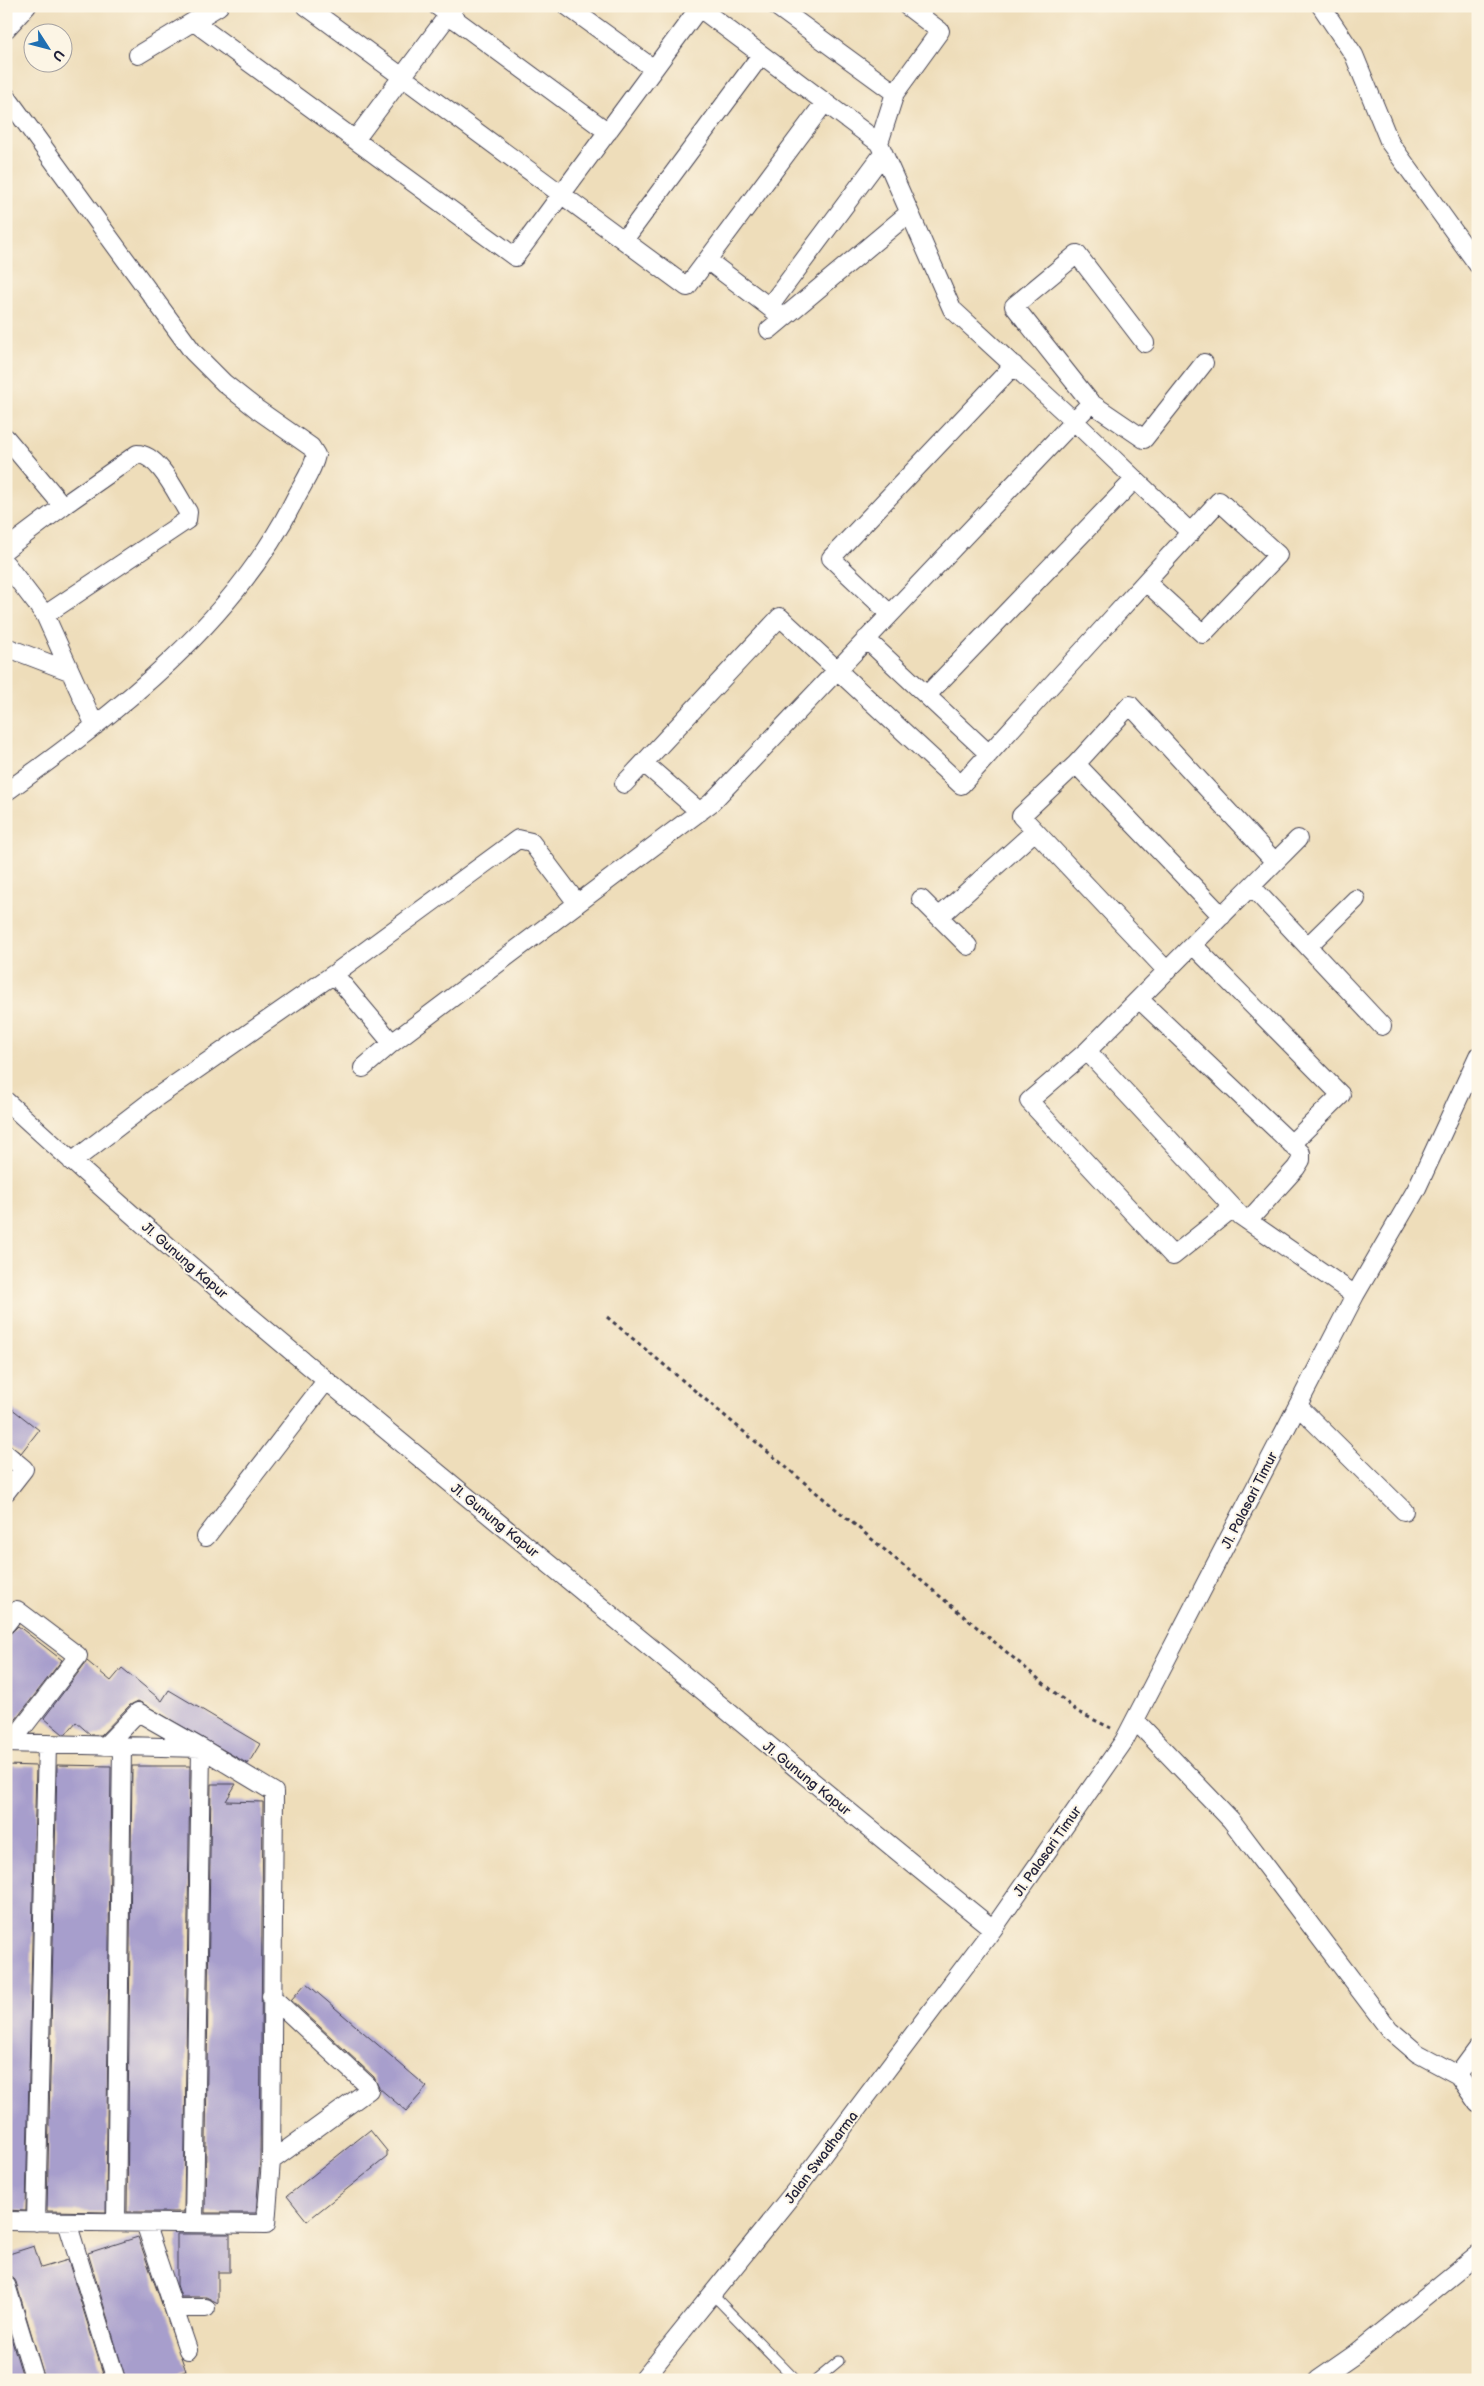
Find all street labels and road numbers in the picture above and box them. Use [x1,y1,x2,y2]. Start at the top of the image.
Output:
street label: Jl. Gunung Kapur [138,1218,232,1303]
street label: Jl. Palasari Timur [1218,1448,1282,1551]
street label: Jl. Gunung Kapur [447,1480,543,1562]
street label: Jl. Gunung Kapur [759,1738,855,1820]
street label: Jl. Palasari Timur [1010,1802,1085,1900]
street label: Jalan Swadharma [781,2108,862,2207]

